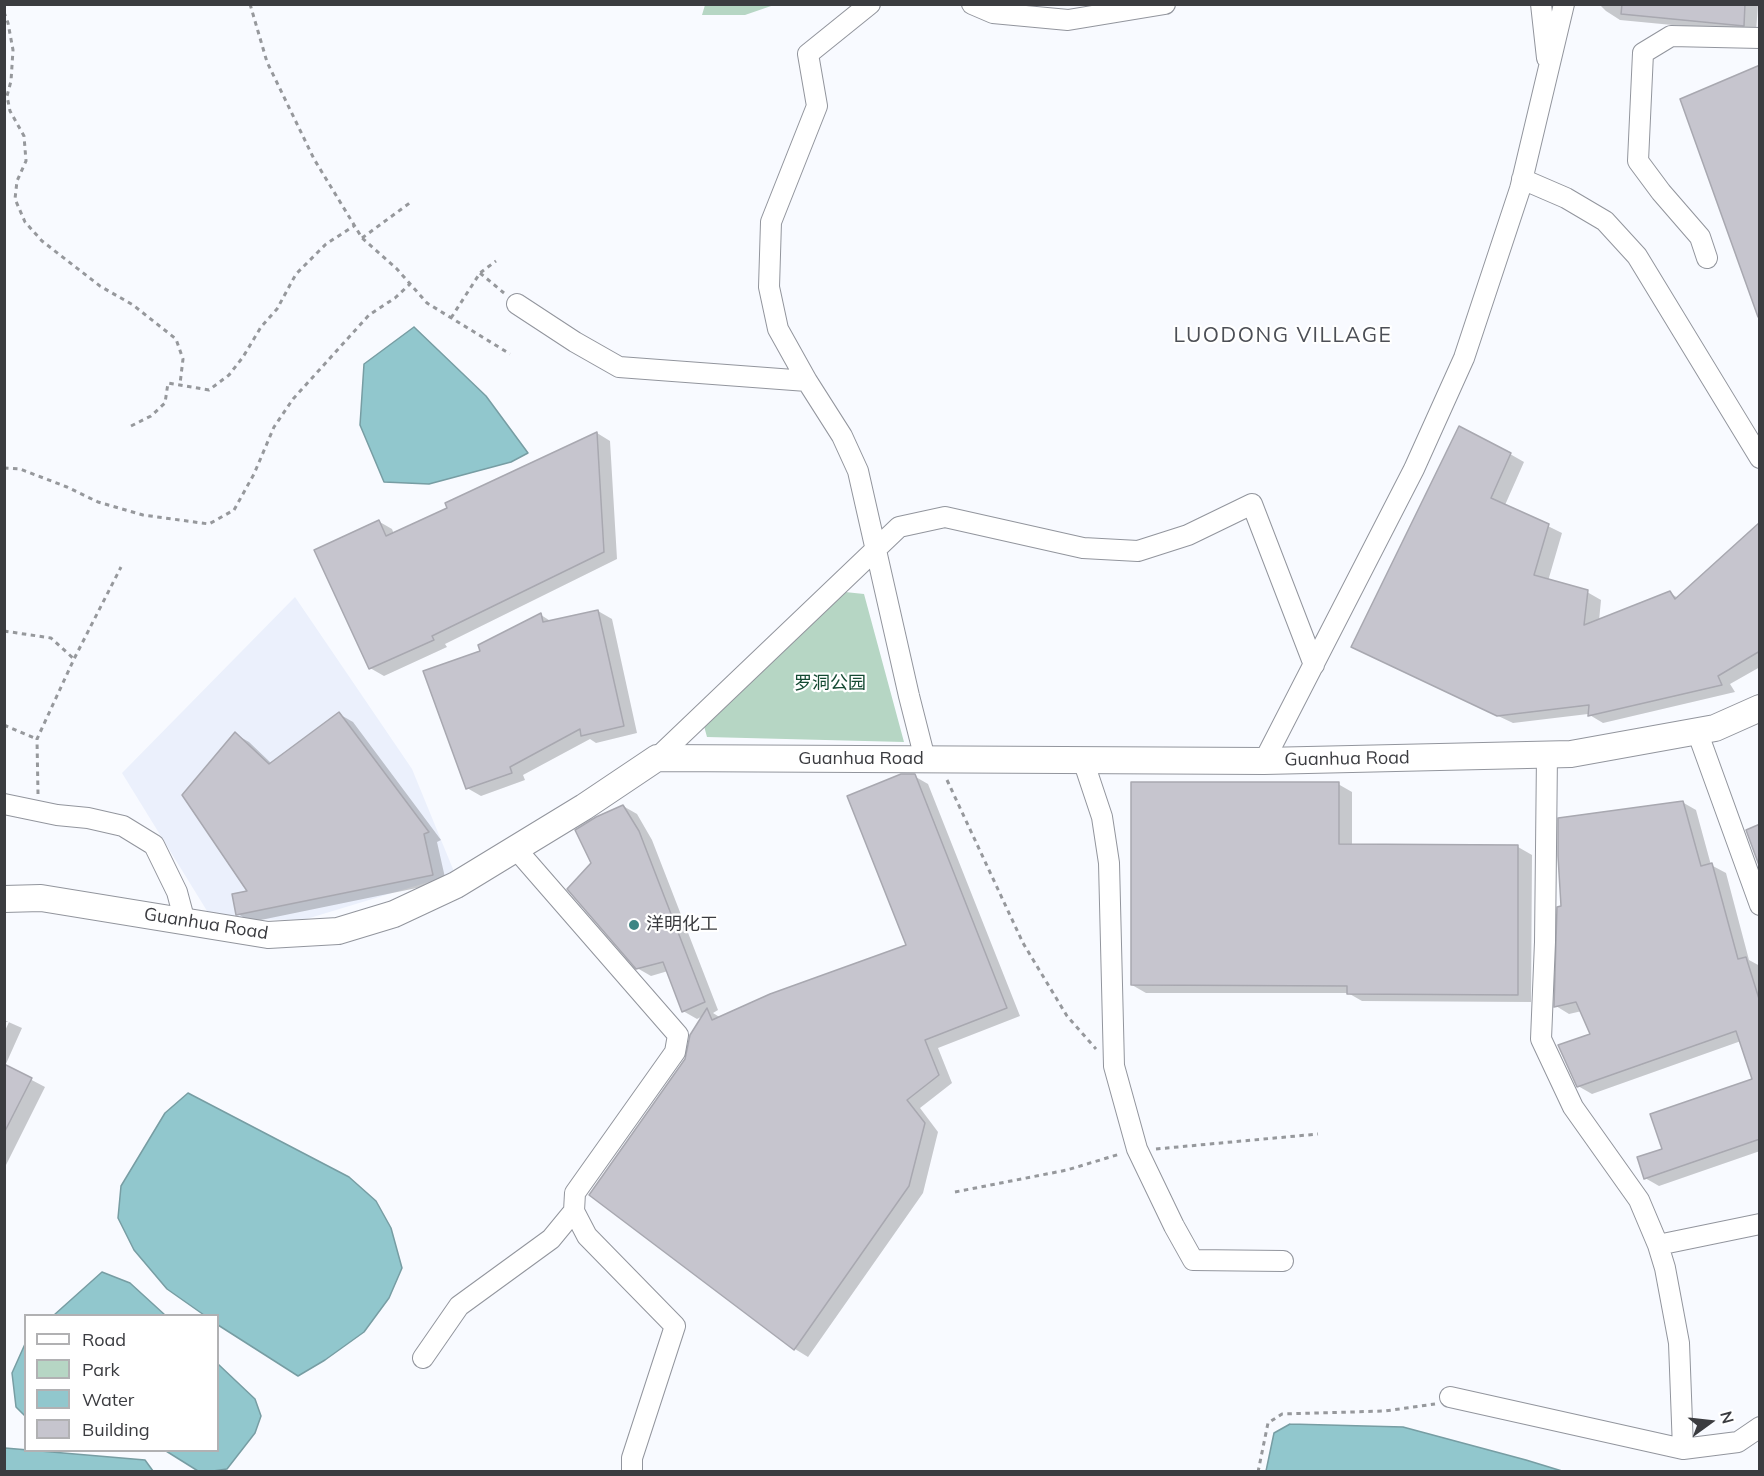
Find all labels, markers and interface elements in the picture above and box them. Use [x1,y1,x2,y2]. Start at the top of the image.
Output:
district label: LUODONG VILLAGE [1174,323,1392,349]
park label: 罗洞公园 [794,673,866,695]
street label: Guanhua Road [1284,747,1410,771]
street label: Guanhua Road [798,748,924,770]
street label: Guanhua Road [142,904,270,944]
place label: 洋明化工 [646,914,718,936]
marker: 洋明化工 [627,918,641,932]
legend [24,1314,219,1452]
text: Road [82,1328,126,1351]
text: Park [82,1358,120,1381]
text: Water [82,1388,134,1411]
north arrow [1680,1392,1740,1452]
text: N [1716,1409,1739,1426]
text: Building [82,1418,150,1441]

